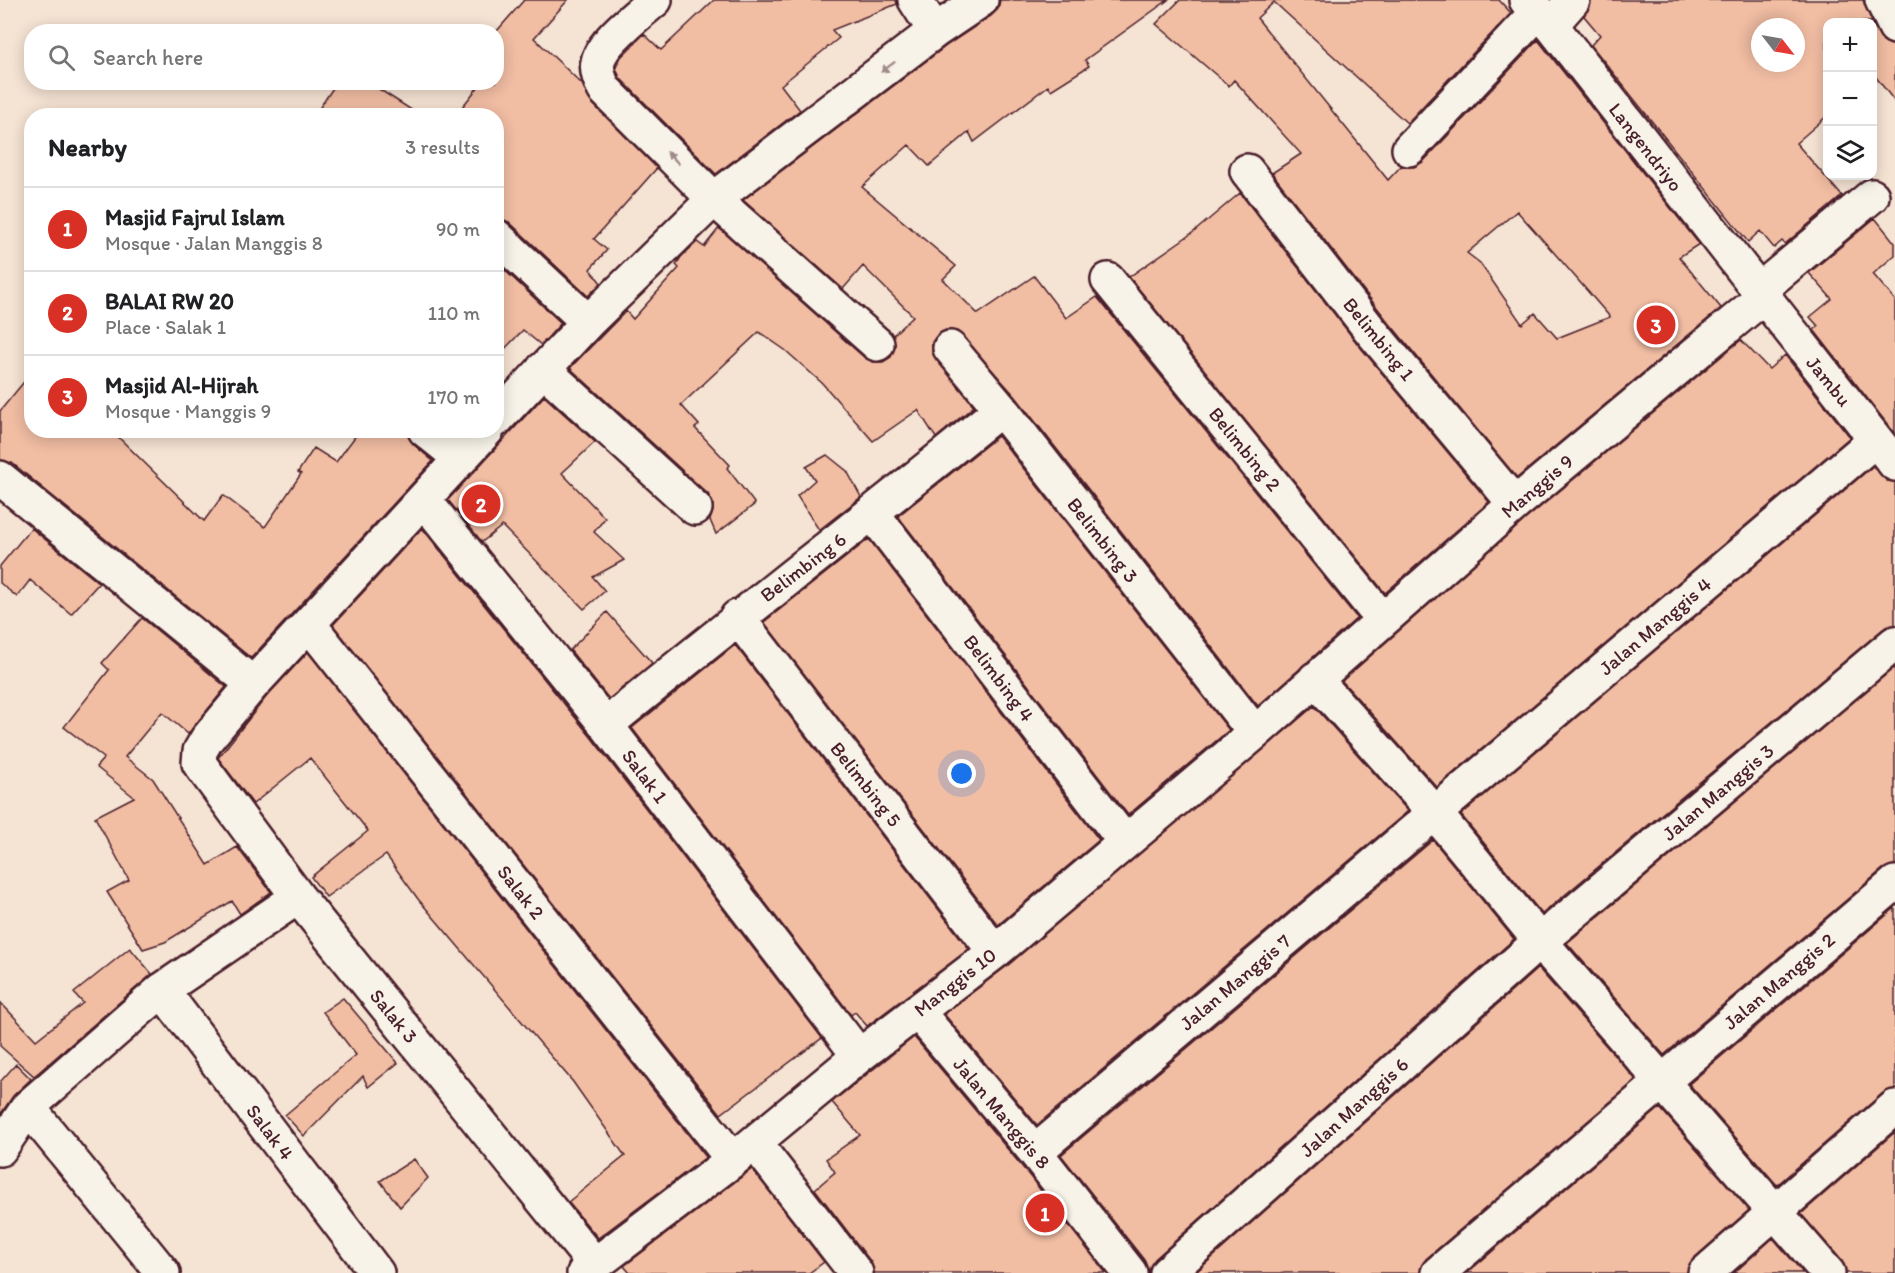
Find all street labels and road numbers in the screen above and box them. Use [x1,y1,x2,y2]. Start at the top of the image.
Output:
street label: Langendriyo [1604,98,1688,196]
street label: Belimbing 1 [1338,293,1420,385]
street label: Jambu [1801,351,1857,411]
street label: Belimbing 2 [1204,402,1287,496]
street label: Manggis 9 [1496,449,1578,523]
street label: Belimbing 3 [1062,493,1144,588]
street label: Belimbing 6 [755,527,851,607]
street label: Jalan Manggis 4 [1594,572,1716,680]
street label: Belimbing 4 [958,630,1040,726]
street label: Belimbing 5 [825,737,907,831]
street label: Jalan Manggis 3 [1657,738,1779,846]
street label: Salak 1 [617,744,673,808]
street label: Salak 2 [492,860,550,924]
street label: Jalan Manggis 2 [1718,927,1840,1034]
street label: Jalan Manggis 7 [1175,929,1295,1035]
street label: Manggis 10 [909,942,1001,1022]
street label: Salak 3 [365,984,423,1048]
street label: Jalan Manggis 8 [948,1052,1056,1174]
street label: Jalan Manggis 6 [1295,1052,1413,1162]
street label: Salak 4 [241,1099,299,1165]

